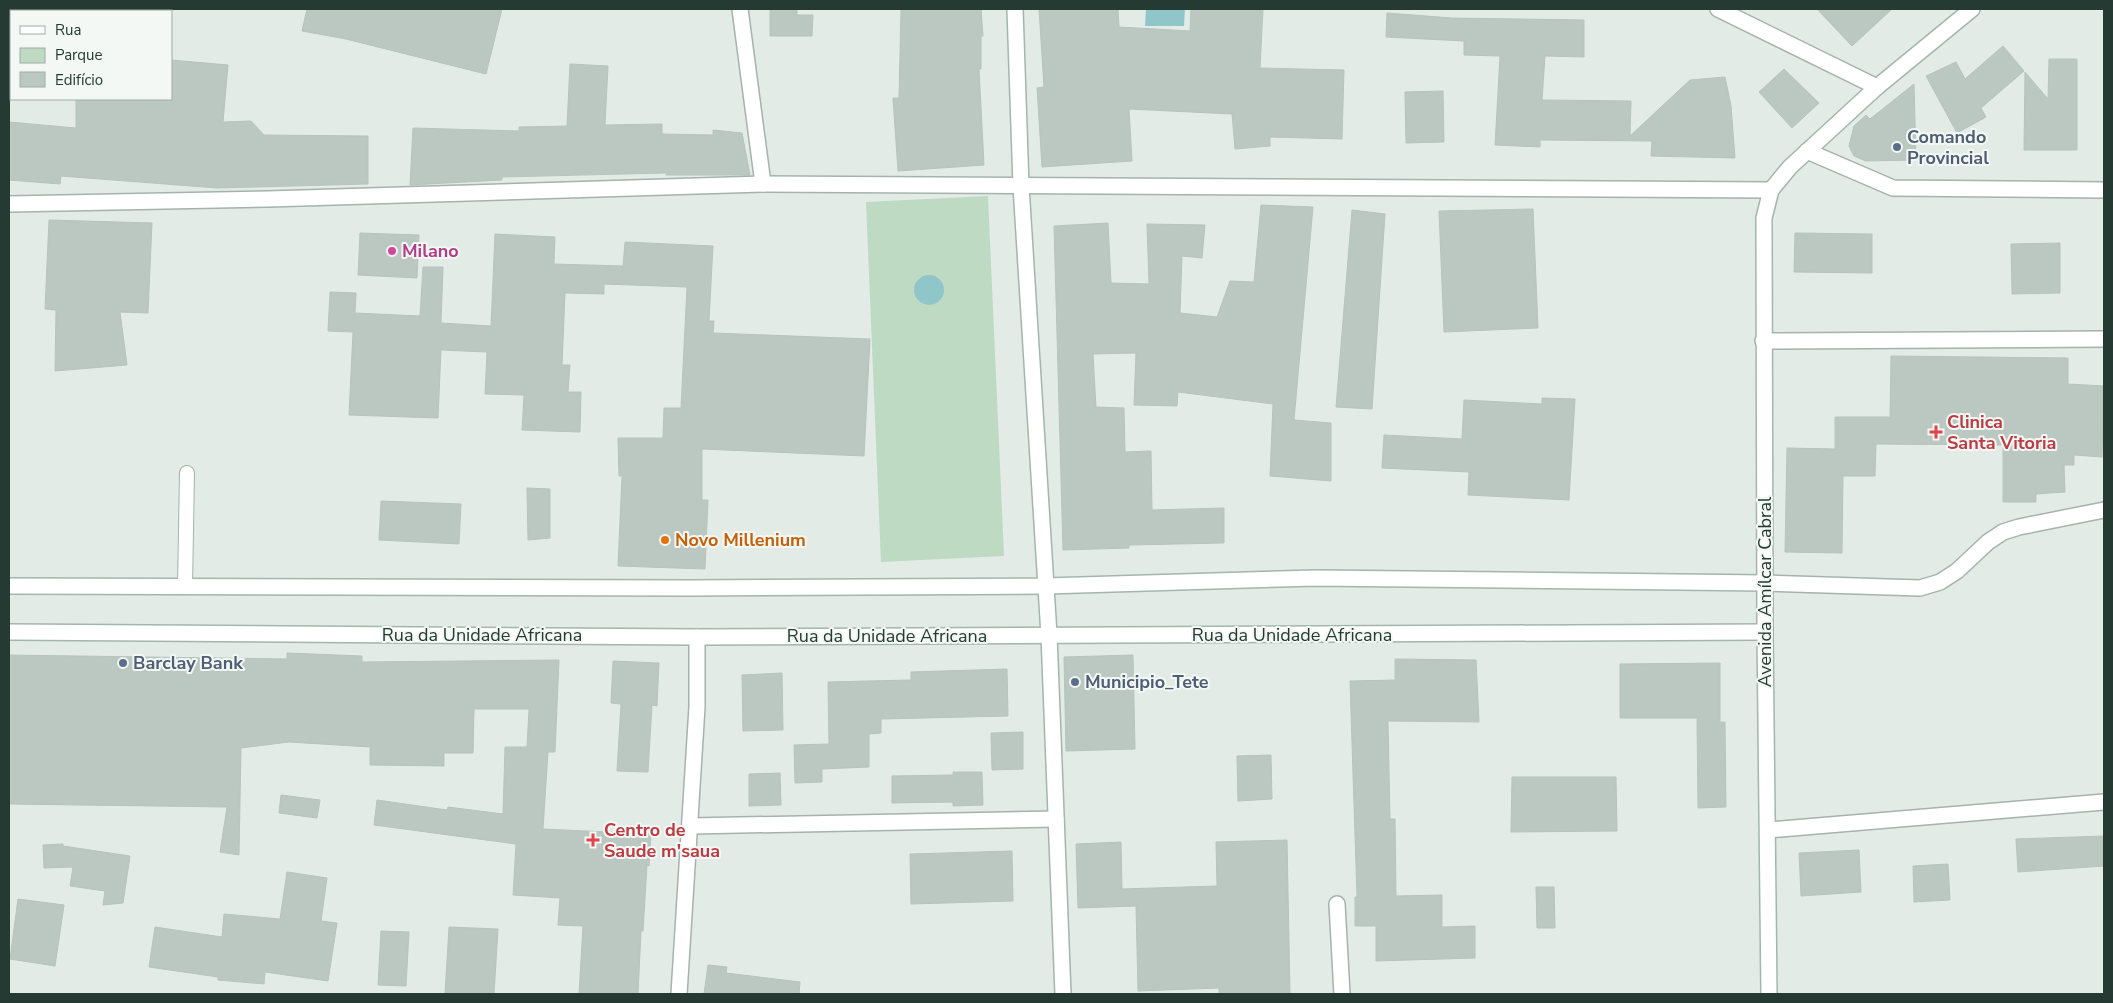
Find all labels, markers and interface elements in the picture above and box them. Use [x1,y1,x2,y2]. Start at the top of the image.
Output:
legend [10,10,172,100]
text: Rua [55,20,81,40]
text: Parque [55,45,103,65]
text: Edifício [55,70,103,90]
place label: Comando Provincial [1907,125,1989,170]
marker: Comando Provincial [1891,141,1903,153]
place label: Milano [402,239,459,263]
marker: Milano [386,245,398,257]
place label: Clinica Santa Vitoria [1947,410,2056,455]
marker: Clinica Santa Vitoria [1929,425,1943,439]
street label: Avenida Amílcar Cabral [1753,496,1777,687]
place label: Novo Millenium [675,528,806,552]
marker: Novo Millenium [659,534,671,546]
street label: Rua da Unidade Africana [382,623,582,647]
street label: Rua da Unidade Africana [1192,623,1392,647]
street label: Rua da Unidade Africana [787,624,987,648]
place label: Barclay Bank [133,651,243,675]
marker: Barclay Bank [117,657,129,669]
place label: Municipio_Tete [1085,670,1209,694]
marker: Municipio_Tete [1069,676,1081,688]
place label: Centro de Saude m'saua [604,818,720,863]
marker: Centro de Saude m'saua [586,833,600,847]

